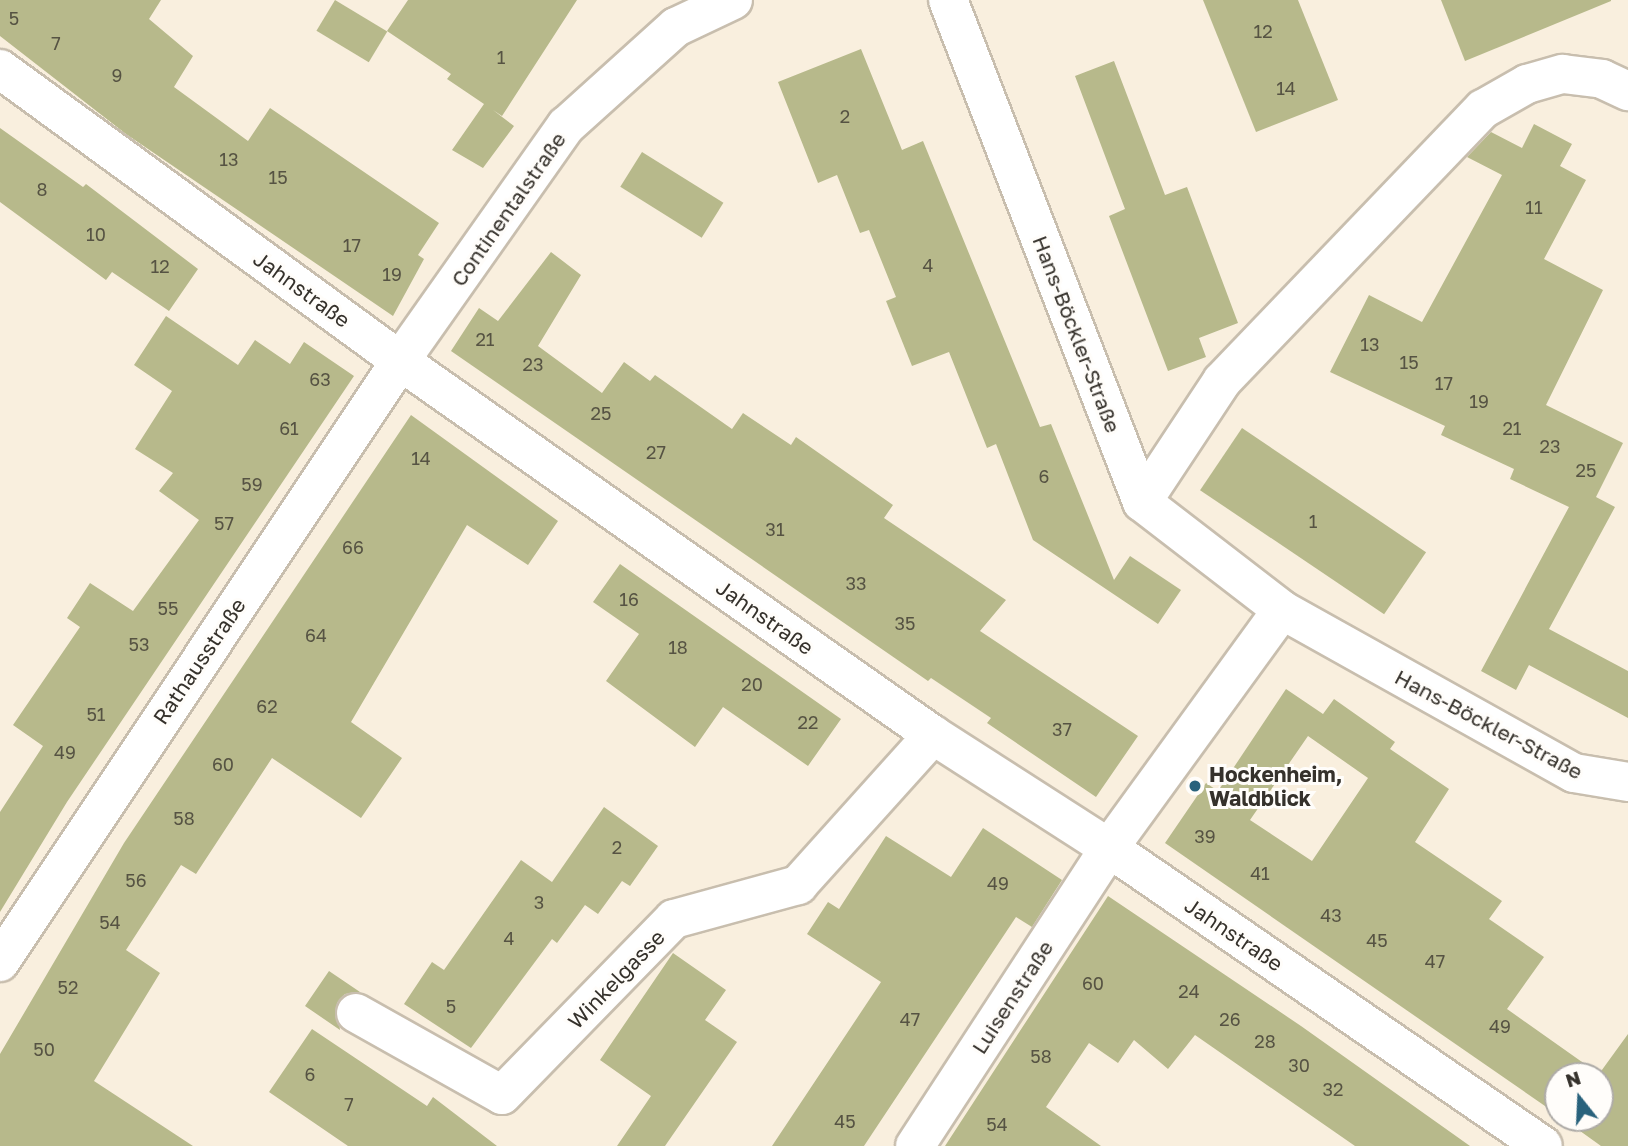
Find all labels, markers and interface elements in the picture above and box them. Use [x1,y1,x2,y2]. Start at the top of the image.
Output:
house number: 5 [9,7,19,29]
house number: 12 [1253,20,1273,42]
house number: 7 [51,32,61,54]
house number: 1 [497,46,505,68]
house number: 9 [112,64,122,86]
house number: 14 [1276,77,1296,99]
house number: 2 [840,105,850,127]
street label: Continentalstraße [445,127,571,291]
house number: 13 [219,148,239,170]
house number: 15 [268,166,288,188]
house number: 8 [37,178,47,200]
house number: 11 [1525,196,1543,218]
house number: 10 [86,223,106,245]
street label: Hans-Böckler-Straße [1028,232,1126,436]
house number: 17 [343,234,361,256]
street label: Jahnstraße [249,246,355,332]
house number: 4 [923,254,933,276]
house number: 12 [150,255,170,277]
house number: 19 [382,263,402,285]
house number: 21 [475,328,495,350]
house number: 13 [1360,333,1380,355]
house number: 15 [1399,351,1419,373]
house number: 23 [523,353,543,375]
house number: 63 [309,368,331,390]
house number: 17 [1435,372,1453,394]
house number: 19 [1469,390,1489,412]
house number: 25 [591,402,611,424]
house number: 61 [279,417,299,439]
house number: 21 [1502,417,1522,439]
house number: 23 [1540,435,1560,457]
house number: 27 [646,441,666,463]
house number: 14 [411,447,431,469]
house number: 25 [1576,459,1596,481]
house number: 6 [1039,465,1049,487]
house number: 59 [241,473,263,495]
house number: 1 [1309,510,1317,532]
house number: 57 [214,512,234,534]
house number: 31 [765,518,785,540]
house number: 66 [342,536,364,558]
house number: 33 [845,572,867,594]
street label: Jahnstraße [711,574,819,660]
house number: 16 [619,588,639,610]
street label: Rathausstraße [148,593,250,729]
house number: 55 [158,597,178,619]
house number: 35 [895,612,915,634]
house number: 64 [305,624,327,646]
house number: 53 [129,633,149,655]
house number: 18 [668,636,688,658]
street label: Hans-Böckler-Straße [1391,664,1587,784]
house number: 20 [741,673,763,695]
house number: 62 [256,695,278,717]
house number: 51 [86,703,106,725]
house number: 22 [798,711,818,733]
house number: 37 [1052,718,1072,740]
house number: 49 [54,741,76,763]
house number: 60 [212,753,234,775]
place label: Hockenheim, Waldblick [1209,761,1342,811]
marker: Hockenheim, Waldblick [1187,778,1203,794]
house number: 58 [173,807,195,829]
house number: 39 [1194,825,1216,847]
house number: 2 [612,836,622,858]
house number: 41 [1250,862,1270,884]
house number: 56 [125,869,147,891]
house number: 49 [987,872,1009,894]
house number: 3 [534,891,544,913]
street label: Jahnstraße [1180,892,1288,976]
house number: 43 [1320,904,1342,926]
house number: 54 [99,911,121,933]
street label: Winkelgasse [562,924,670,1034]
house number: 4 [504,927,514,949]
house number: 45 [1366,929,1388,951]
street label: Luisenstraße [966,936,1058,1058]
house number: 47 [1425,950,1445,972]
house number: 60 [1082,972,1104,994]
house number: 52 [58,976,78,998]
house number: 24 [1178,980,1200,1002]
house number: 5 [446,995,456,1017]
house number: 47 [900,1008,920,1030]
house number: 26 [1219,1008,1241,1030]
house number: 49 [1489,1015,1511,1037]
house number: 28 [1254,1030,1276,1052]
house number: 50 [33,1038,55,1060]
house number: 58 [1030,1045,1052,1067]
house number: 30 [1288,1054,1310,1076]
north arrow [1544,1062,1614,1132]
house number: 6 [305,1063,315,1085]
text: N [1563,1065,1583,1092]
house number: 32 [1323,1078,1343,1100]
house number: 7 [344,1093,354,1115]
house number: 45 [834,1110,856,1132]
house number: 54 [986,1113,1008,1135]

